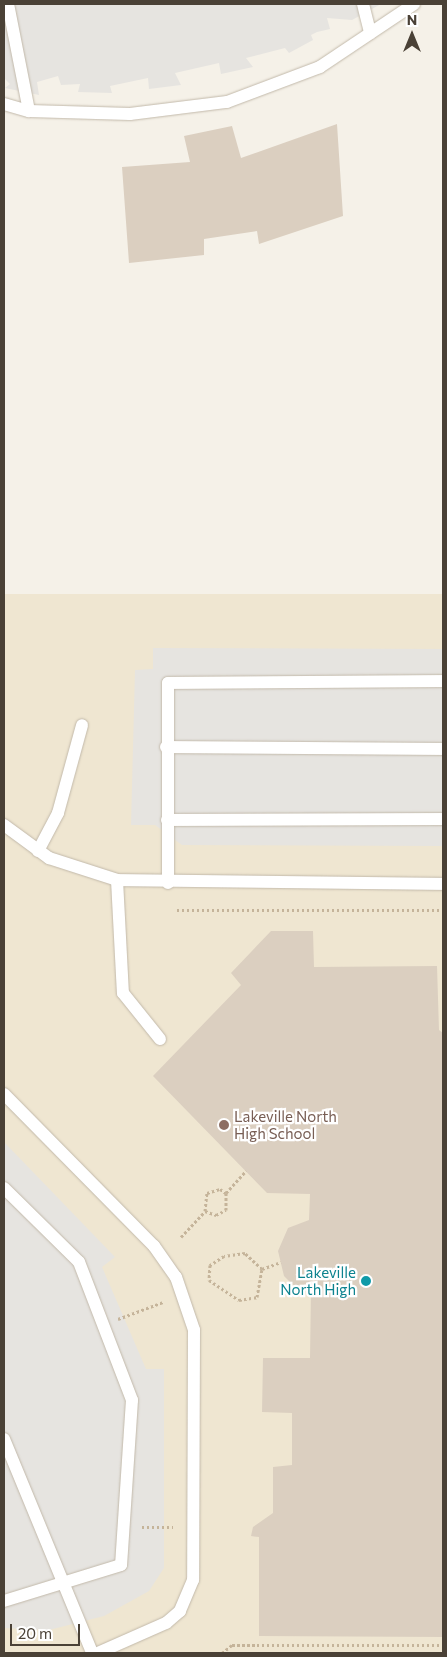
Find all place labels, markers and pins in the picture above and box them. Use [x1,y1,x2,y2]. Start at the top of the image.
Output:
place label: Lakeville North High School [234,1107,337,1142]
marker: Lakeville North High School [218,1119,230,1131]
place label: Lakeville North High [280,1263,356,1298]
marker: Lakeville North High [360,1275,372,1287]

